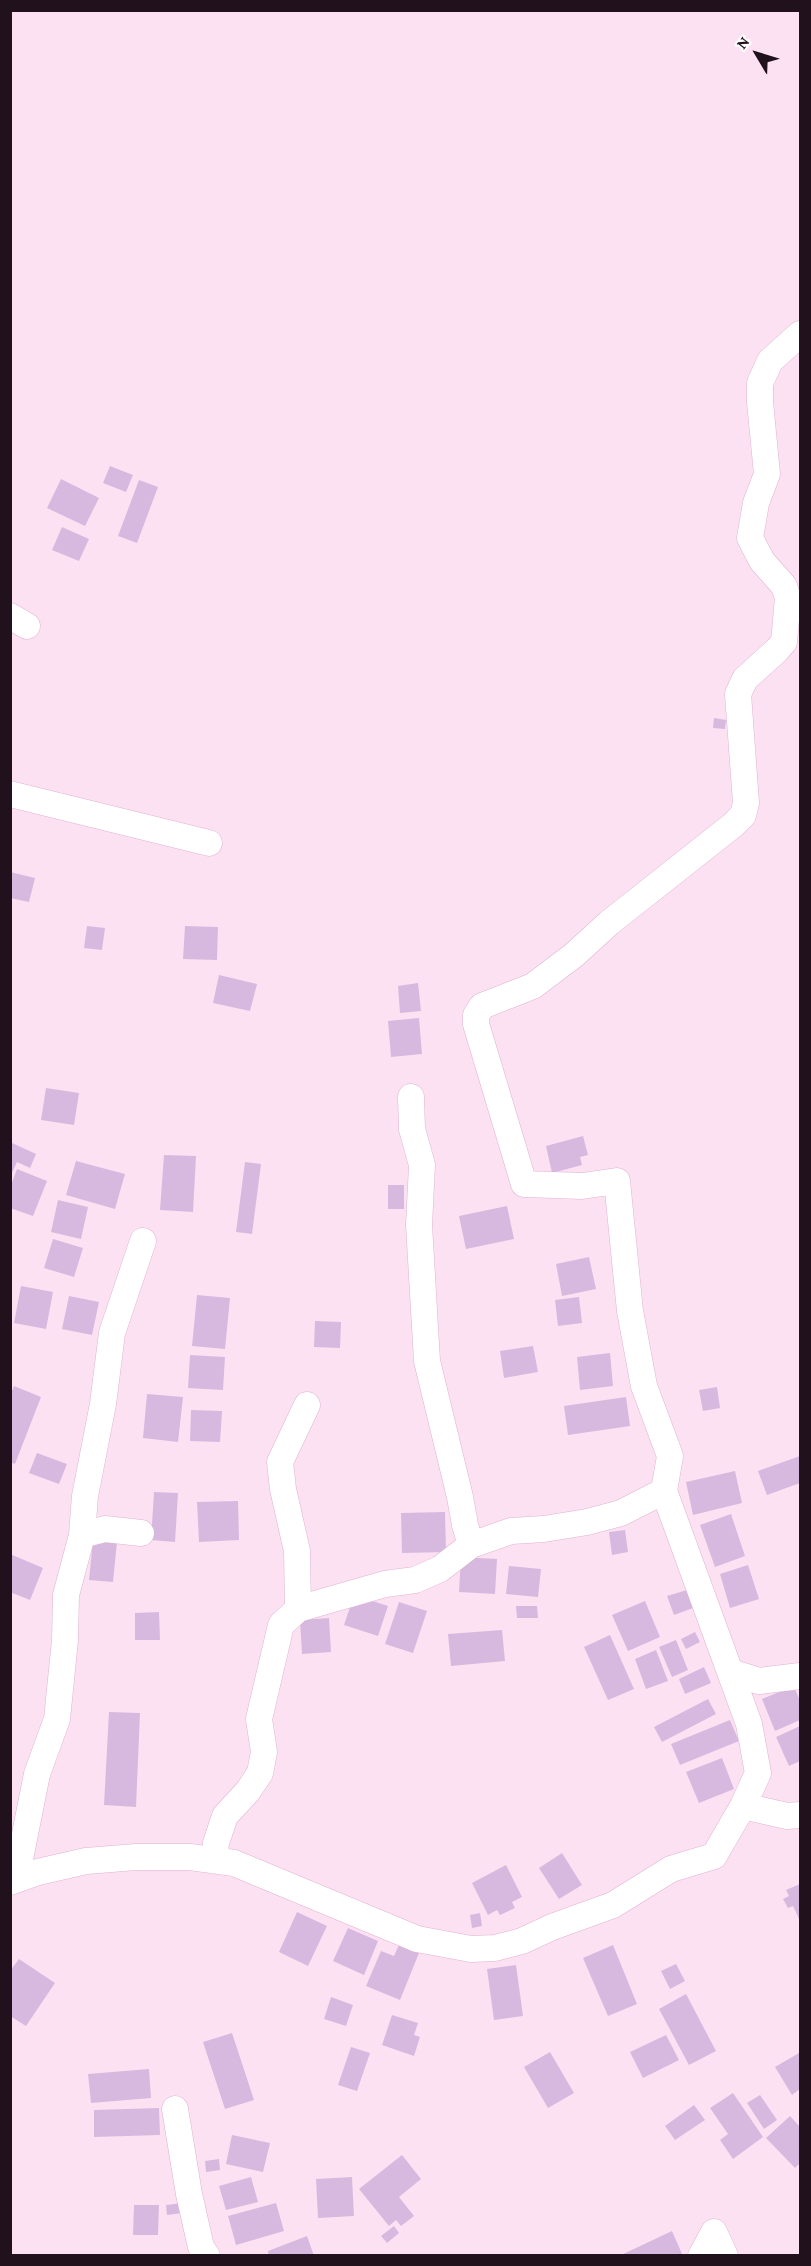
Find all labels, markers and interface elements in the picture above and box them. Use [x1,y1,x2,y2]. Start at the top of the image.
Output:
north arrow [727,24,787,84]
text: N [732,33,752,52]

